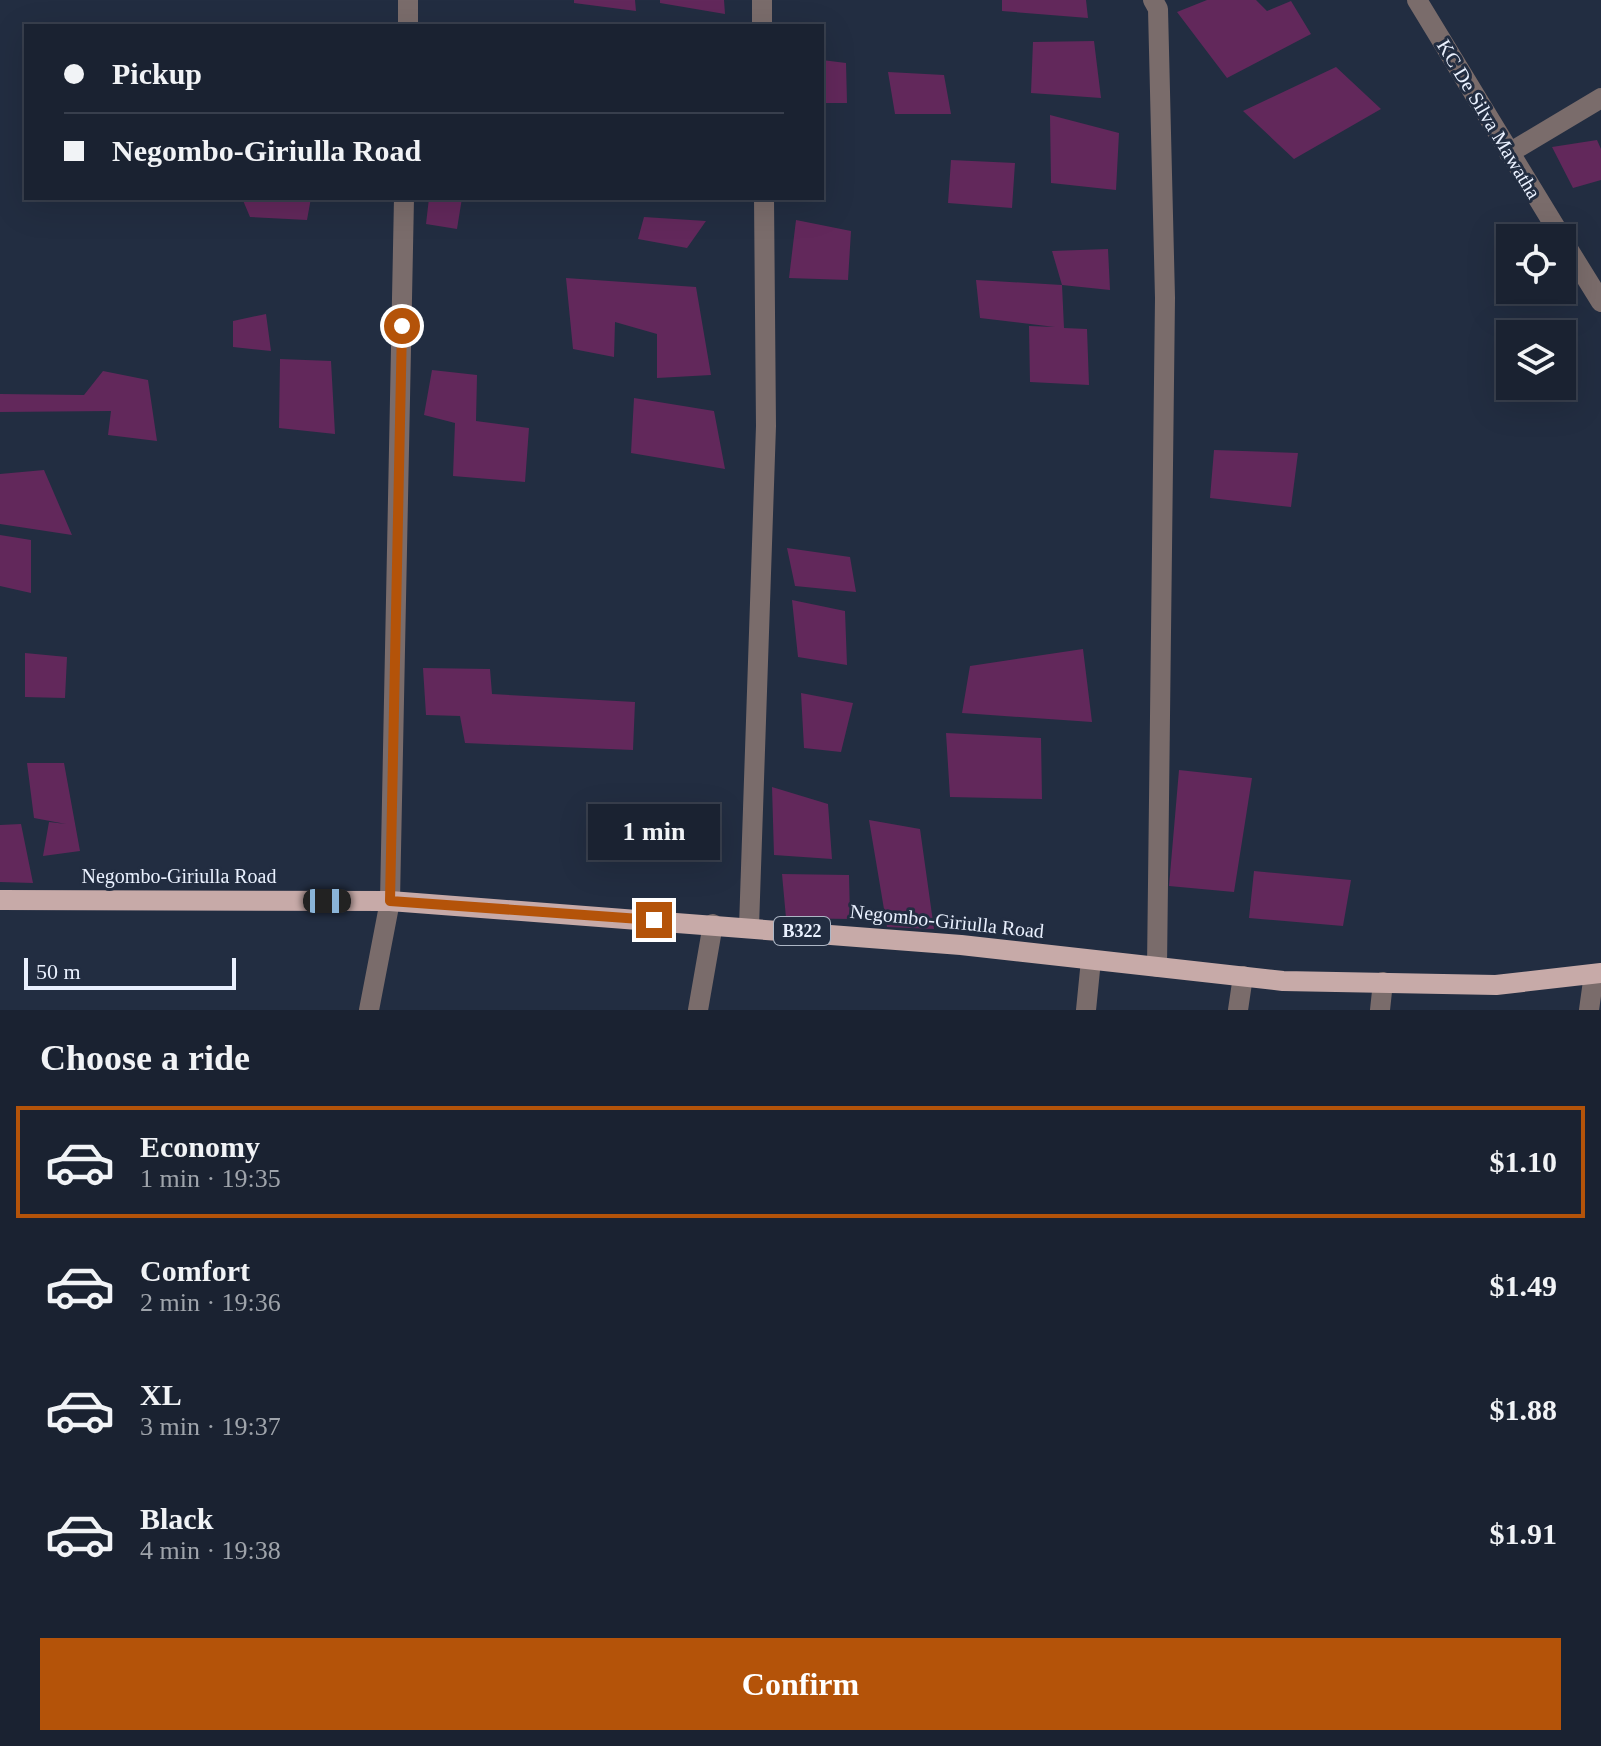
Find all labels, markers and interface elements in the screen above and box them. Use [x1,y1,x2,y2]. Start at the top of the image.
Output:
street label: KC De Silva Mawatha [1433,35,1545,203]
text: Pickup [112,57,202,90]
text: Negombo-Giriulla Road [112,134,421,167]
map controls [1496,224,1576,400]
button: locate [1496,224,1576,304]
route start [384,308,420,344]
button: layers [1496,320,1576,400]
callout: 1 min [588,804,720,860]
text: 1 min [623,817,685,846]
street label: Negombo-Giriulla Road [82,865,276,888]
car [303,889,351,913]
street label: Negombo-Giriulla Road [849,900,1045,943]
route end [636,902,672,938]
road number: B322 [774,917,830,945]
scale bar [24,954,236,990]
text: 50 m [36,959,81,984]
text: Choose a ride [40,1038,250,1078]
icon: car [44,1126,116,1198]
text: Economy [140,1130,260,1163]
text: $1.10 [1490,1145,1557,1178]
text: 1 min · 19:35 [140,1164,281,1193]
icon: car [44,1250,116,1322]
text: Comfort [140,1254,250,1287]
text: $1.49 [1490,1269,1557,1302]
text: 2 min · 19:36 [140,1288,281,1317]
icon: car [44,1374,116,1446]
text: XL [140,1378,182,1411]
text: $1.88 [1490,1393,1557,1426]
text: 3 min · 19:37 [140,1412,281,1441]
icon: car [44,1498,116,1570]
text: Black [140,1502,213,1535]
text: $1.91 [1490,1517,1557,1550]
text: 4 min · 19:38 [140,1536,281,1565]
button: Confirm [40,1638,1561,1730]

